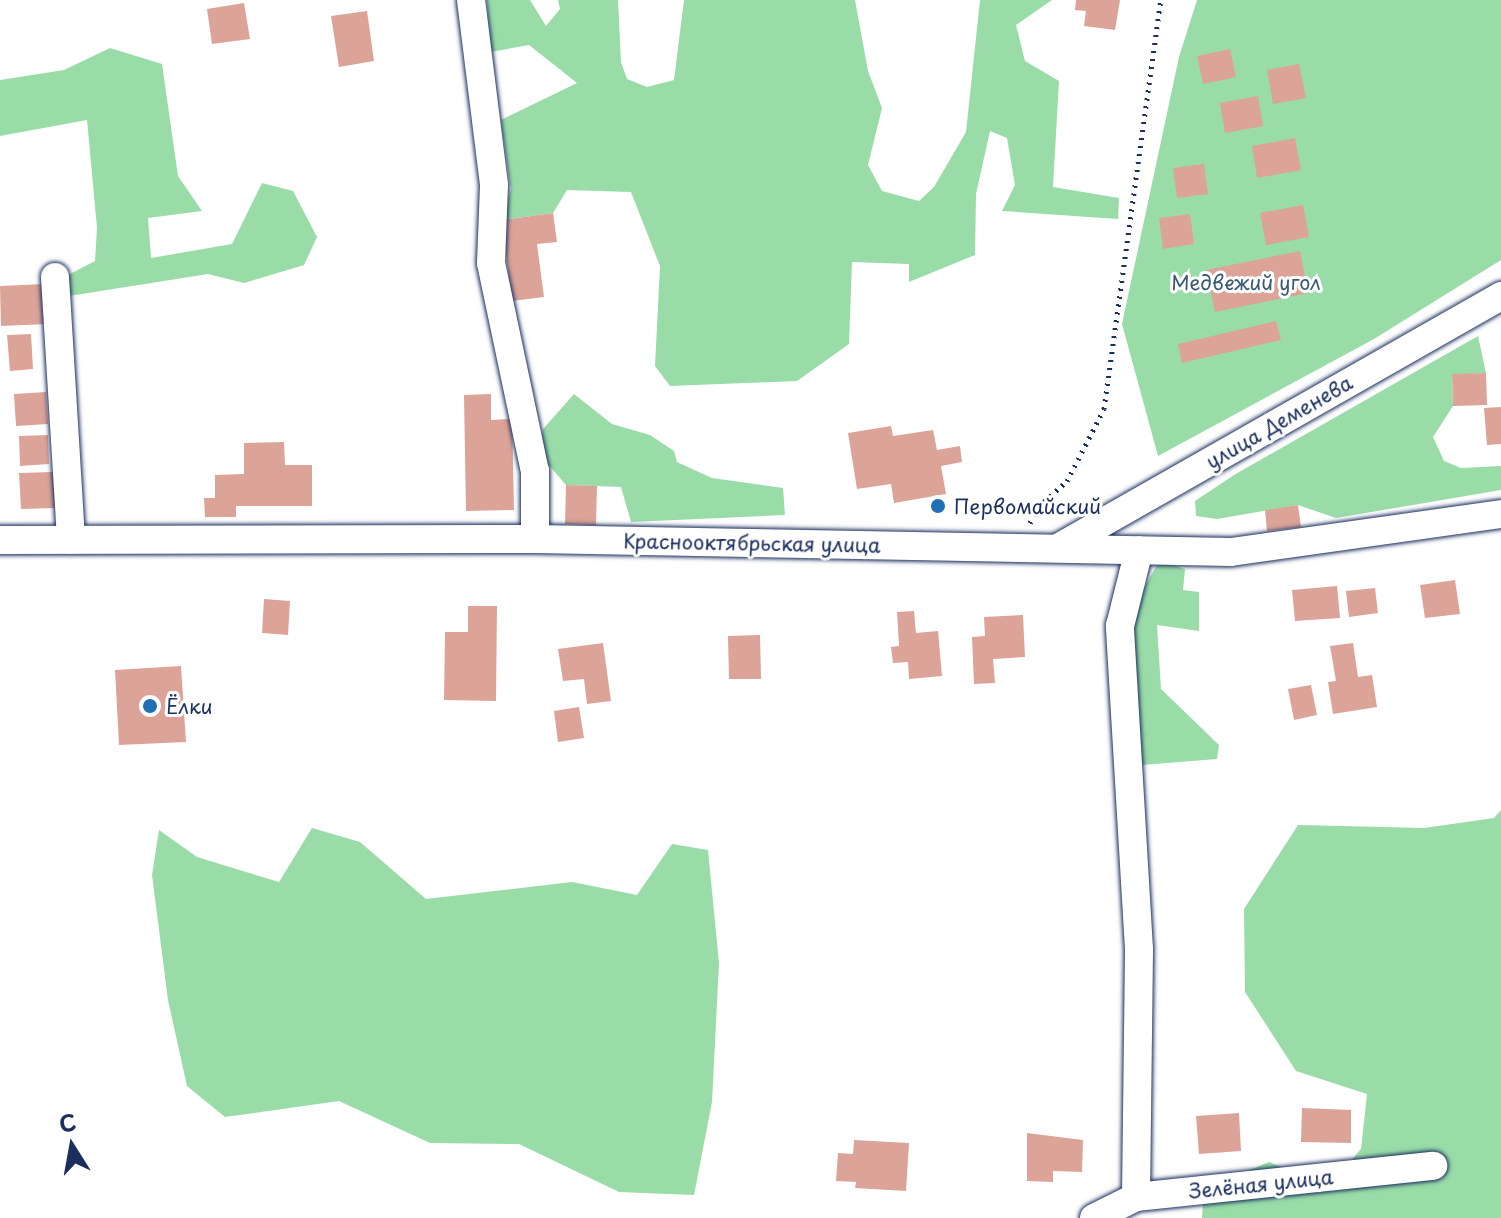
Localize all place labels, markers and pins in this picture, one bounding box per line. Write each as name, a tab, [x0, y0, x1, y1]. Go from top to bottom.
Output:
place label: Первомайский	[954, 494, 1101, 518]
marker: Первомайский	[929, 497, 947, 515]
place label: Ёлки	[166, 694, 213, 718]
marker: Ёлки	[141, 697, 159, 715]

